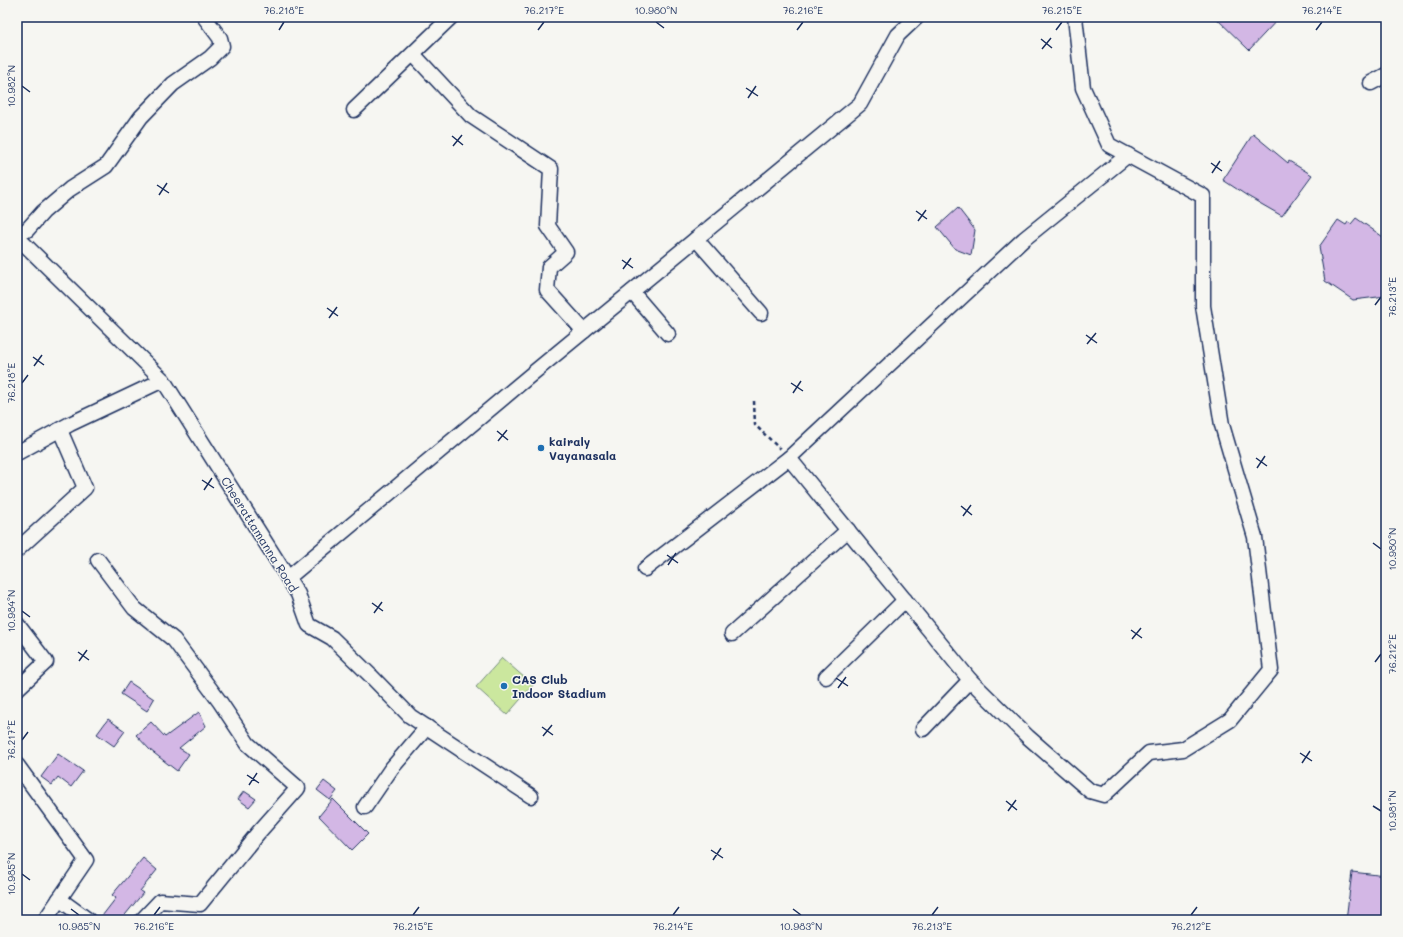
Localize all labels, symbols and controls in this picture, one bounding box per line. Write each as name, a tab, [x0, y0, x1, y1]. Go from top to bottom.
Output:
text: 76.218°E	[264, 3, 304, 17]
text: 76.217°E	[524, 3, 564, 17]
text: 10.980°N	[635, 3, 677, 17]
text: 76.216°E	[783, 3, 823, 17]
text: 76.215°E	[1042, 3, 1082, 17]
text: 76.214°E	[1302, 3, 1342, 17]
text: 10.982°N	[4, 65, 18, 107]
text: 76.213°E	[1385, 277, 1399, 317]
text: 76.218°E	[4, 363, 18, 403]
place label: kairaly Vayanasala	[549, 433, 616, 463]
marker: kairaly Vayanasala	[536, 443, 546, 453]
street label: Cheerattamanna Road	[218, 473, 302, 595]
text: 10.980°N	[1385, 528, 1399, 570]
text: 10.984°N	[4, 590, 18, 632]
text: 76.212°E	[1385, 634, 1399, 674]
place label: CAS Club Indoor Stadium	[512, 671, 606, 701]
marker: CAS Club Indoor Stadium	[499, 681, 509, 691]
text: 76.217°E	[4, 720, 18, 760]
text: 10.981°N	[1385, 790, 1399, 832]
text: 10.985°N	[4, 853, 18, 895]
text: 10.985°N	[58, 919, 100, 933]
text: 76.216°E	[134, 919, 174, 933]
text: 76.215°E	[393, 919, 433, 933]
text: 76.214°E	[653, 919, 693, 933]
text: 10.983°N	[780, 919, 822, 933]
text: 76.213°E	[912, 919, 952, 933]
text: 76.212°E	[1171, 919, 1211, 933]

